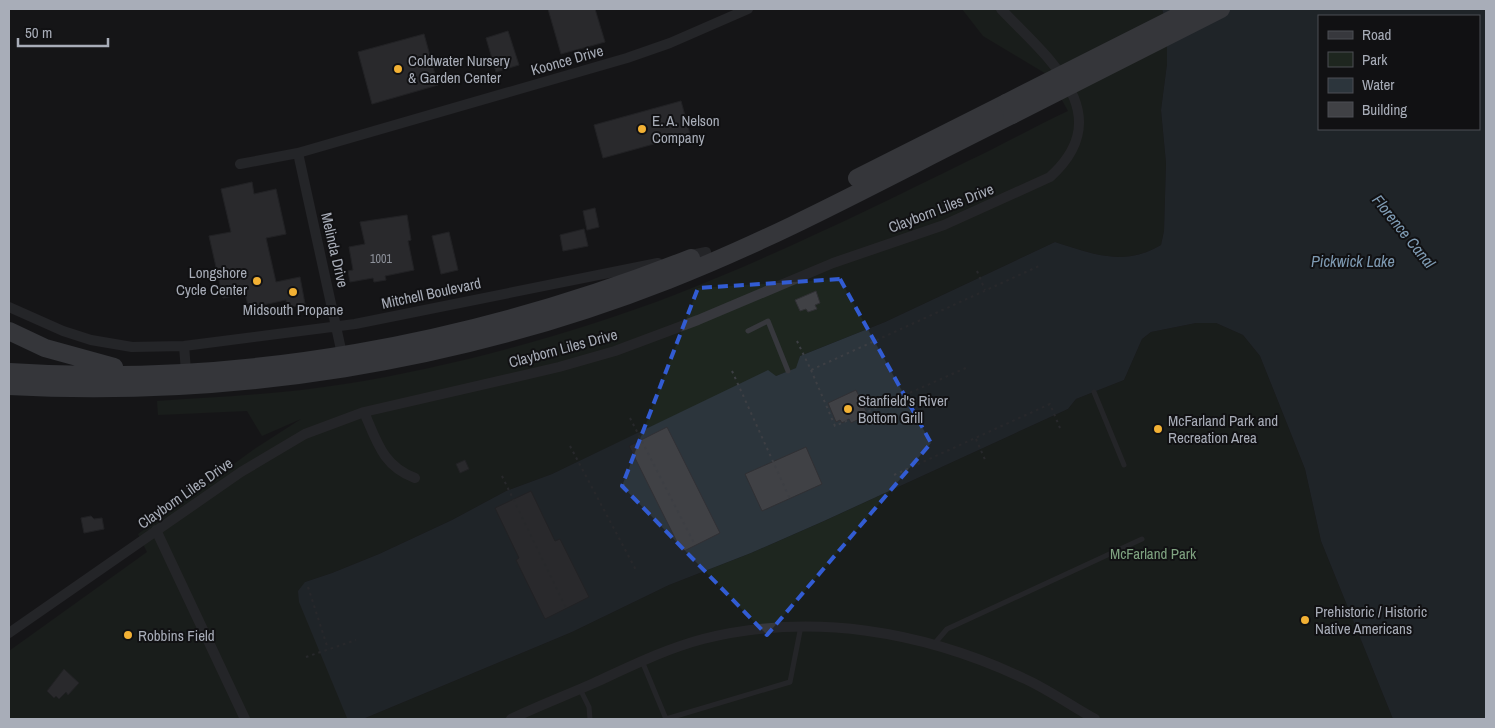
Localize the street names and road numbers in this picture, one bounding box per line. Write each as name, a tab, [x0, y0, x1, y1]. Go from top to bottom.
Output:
street label: Koonce Drive	[528, 40, 606, 80]
street label: Clayborn Liles Drive	[885, 178, 997, 238]
street label: Melinda Drive	[316, 210, 354, 290]
street label: Mitchell Boulevard	[379, 272, 483, 314]
street label: Clayborn Liles Drive	[506, 323, 620, 373]
street label: Clayborn Liles Drive	[133, 452, 237, 534]

